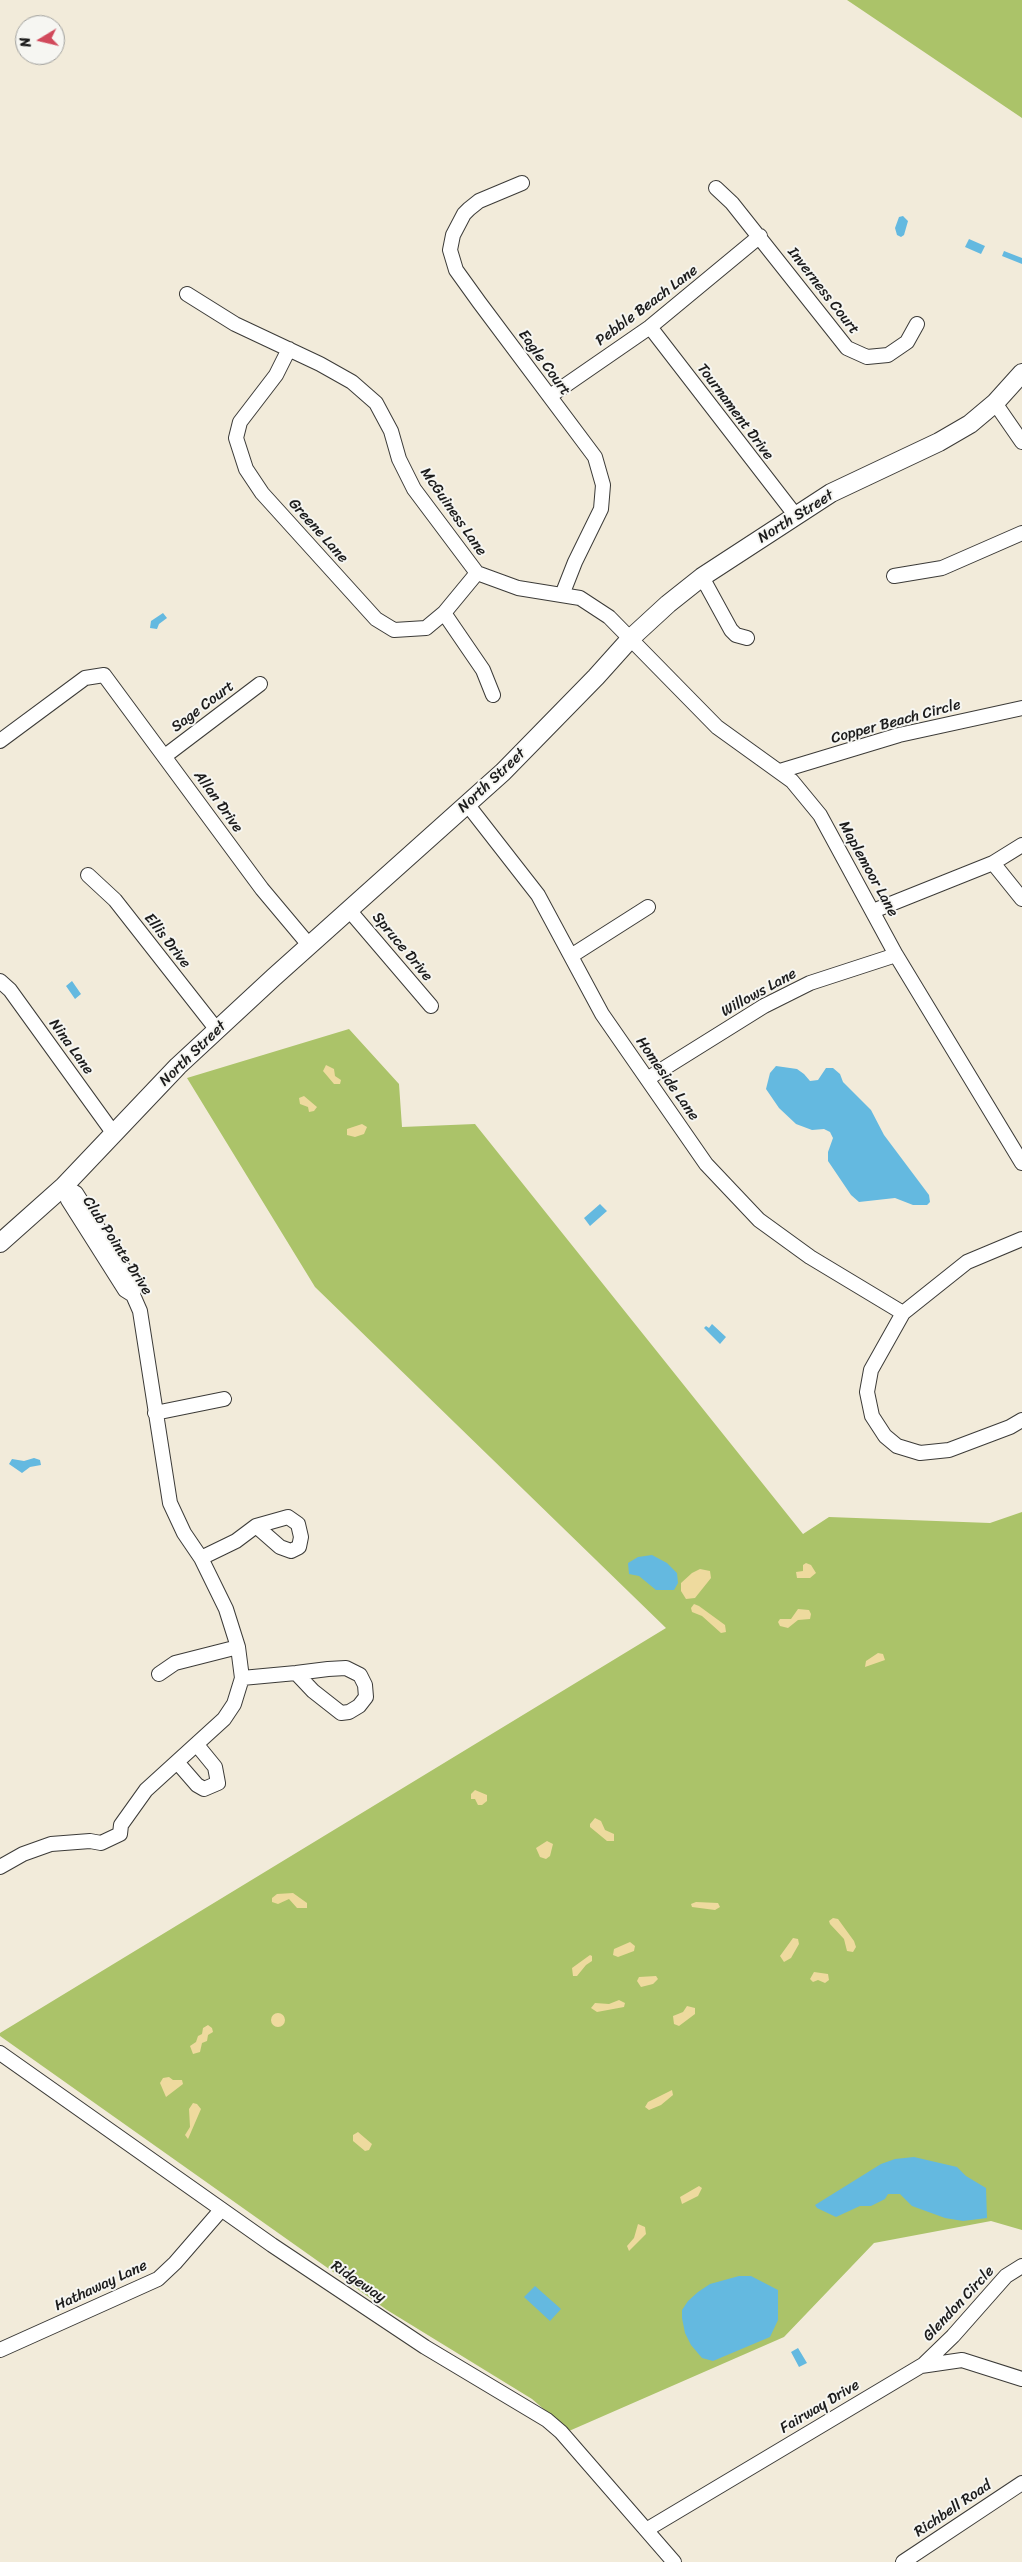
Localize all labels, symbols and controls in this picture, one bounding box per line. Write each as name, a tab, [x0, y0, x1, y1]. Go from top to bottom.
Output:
north arrow	[15, 15, 65, 65]
text: N	[13, 36, 39, 49]
street label: Inverness Court	[783, 244, 863, 338]
street label: Pebble Beach Lane	[592, 262, 702, 350]
street label: Eagle Court	[514, 327, 574, 399]
street label: Tournament Drive	[693, 360, 777, 464]
street label: McGuiness Lane	[416, 464, 490, 560]
street label: North Street	[755, 487, 837, 547]
street label: Greene Lane	[284, 495, 352, 567]
street label: Sage Court	[168, 678, 238, 736]
street label: Copper Beach Circle	[829, 696, 963, 748]
street label: North Street	[454, 745, 530, 817]
street label: Allan Drive	[190, 768, 246, 836]
street label: Maplemoor Lane	[834, 818, 902, 920]
street label: Spruce Drive	[368, 909, 436, 985]
street label: Ellis Drive	[140, 910, 194, 972]
street label: Willows Lane	[718, 965, 800, 1021]
street label: Nina Lane	[45, 1016, 97, 1078]
street label: North Street	[156, 1018, 230, 1090]
street label: Homeside Lane	[631, 1034, 703, 1124]
street label: Club Pointe Drive	[78, 1193, 156, 1299]
street label: Hathaway Lane	[52, 2257, 150, 2315]
street label: Ridgeway	[327, 2257, 389, 2307]
street label: Glendon Circle	[920, 2263, 998, 2345]
street label: Fairway Drive	[777, 2376, 863, 2438]
street label: Richbell Road	[911, 2477, 995, 2541]

